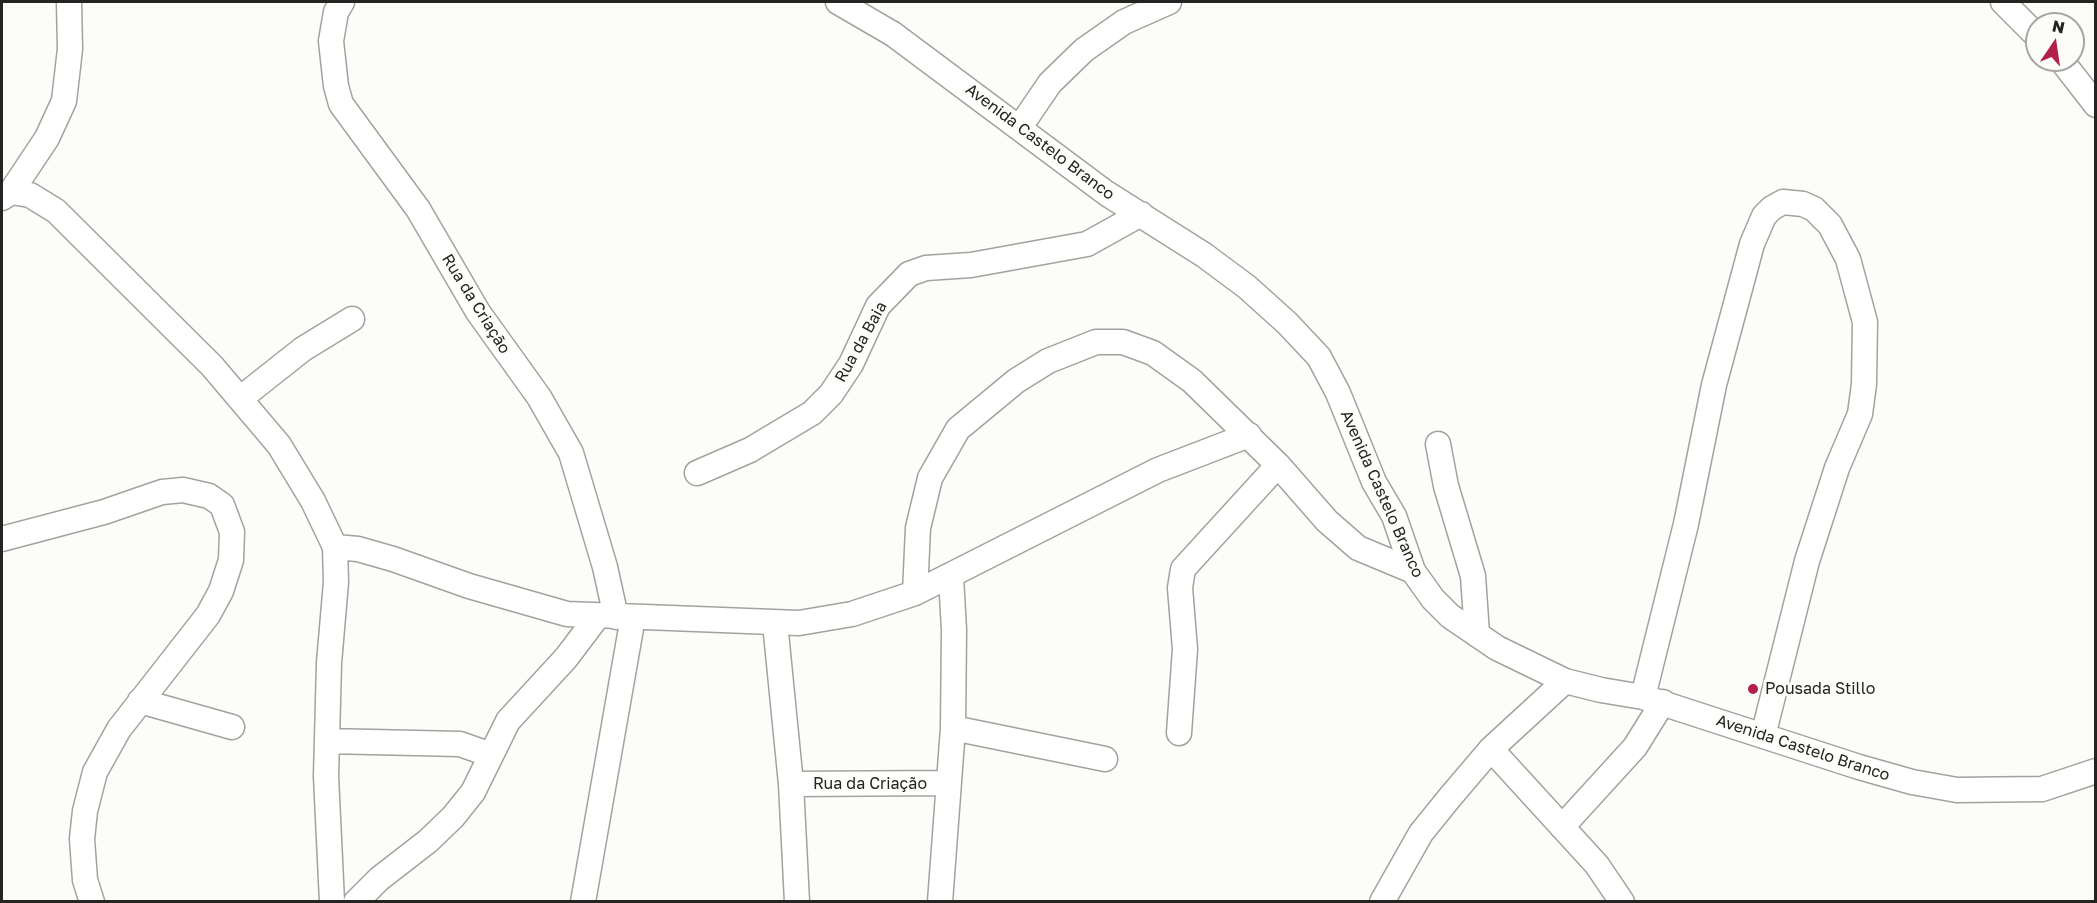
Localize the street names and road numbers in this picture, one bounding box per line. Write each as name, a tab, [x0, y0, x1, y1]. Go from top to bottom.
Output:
street label: Avenida Castelo Branco	[962, 80, 1118, 204]
street label: Rua da Criação	[438, 251, 514, 357]
street label: Rua da Baia	[831, 298, 891, 386]
street label: Avenida Castelo Branco	[1336, 407, 1428, 581]
street label: Avenida Castelo Branco	[1714, 711, 1892, 785]
street label: Rua da Criação	[813, 774, 927, 794]

